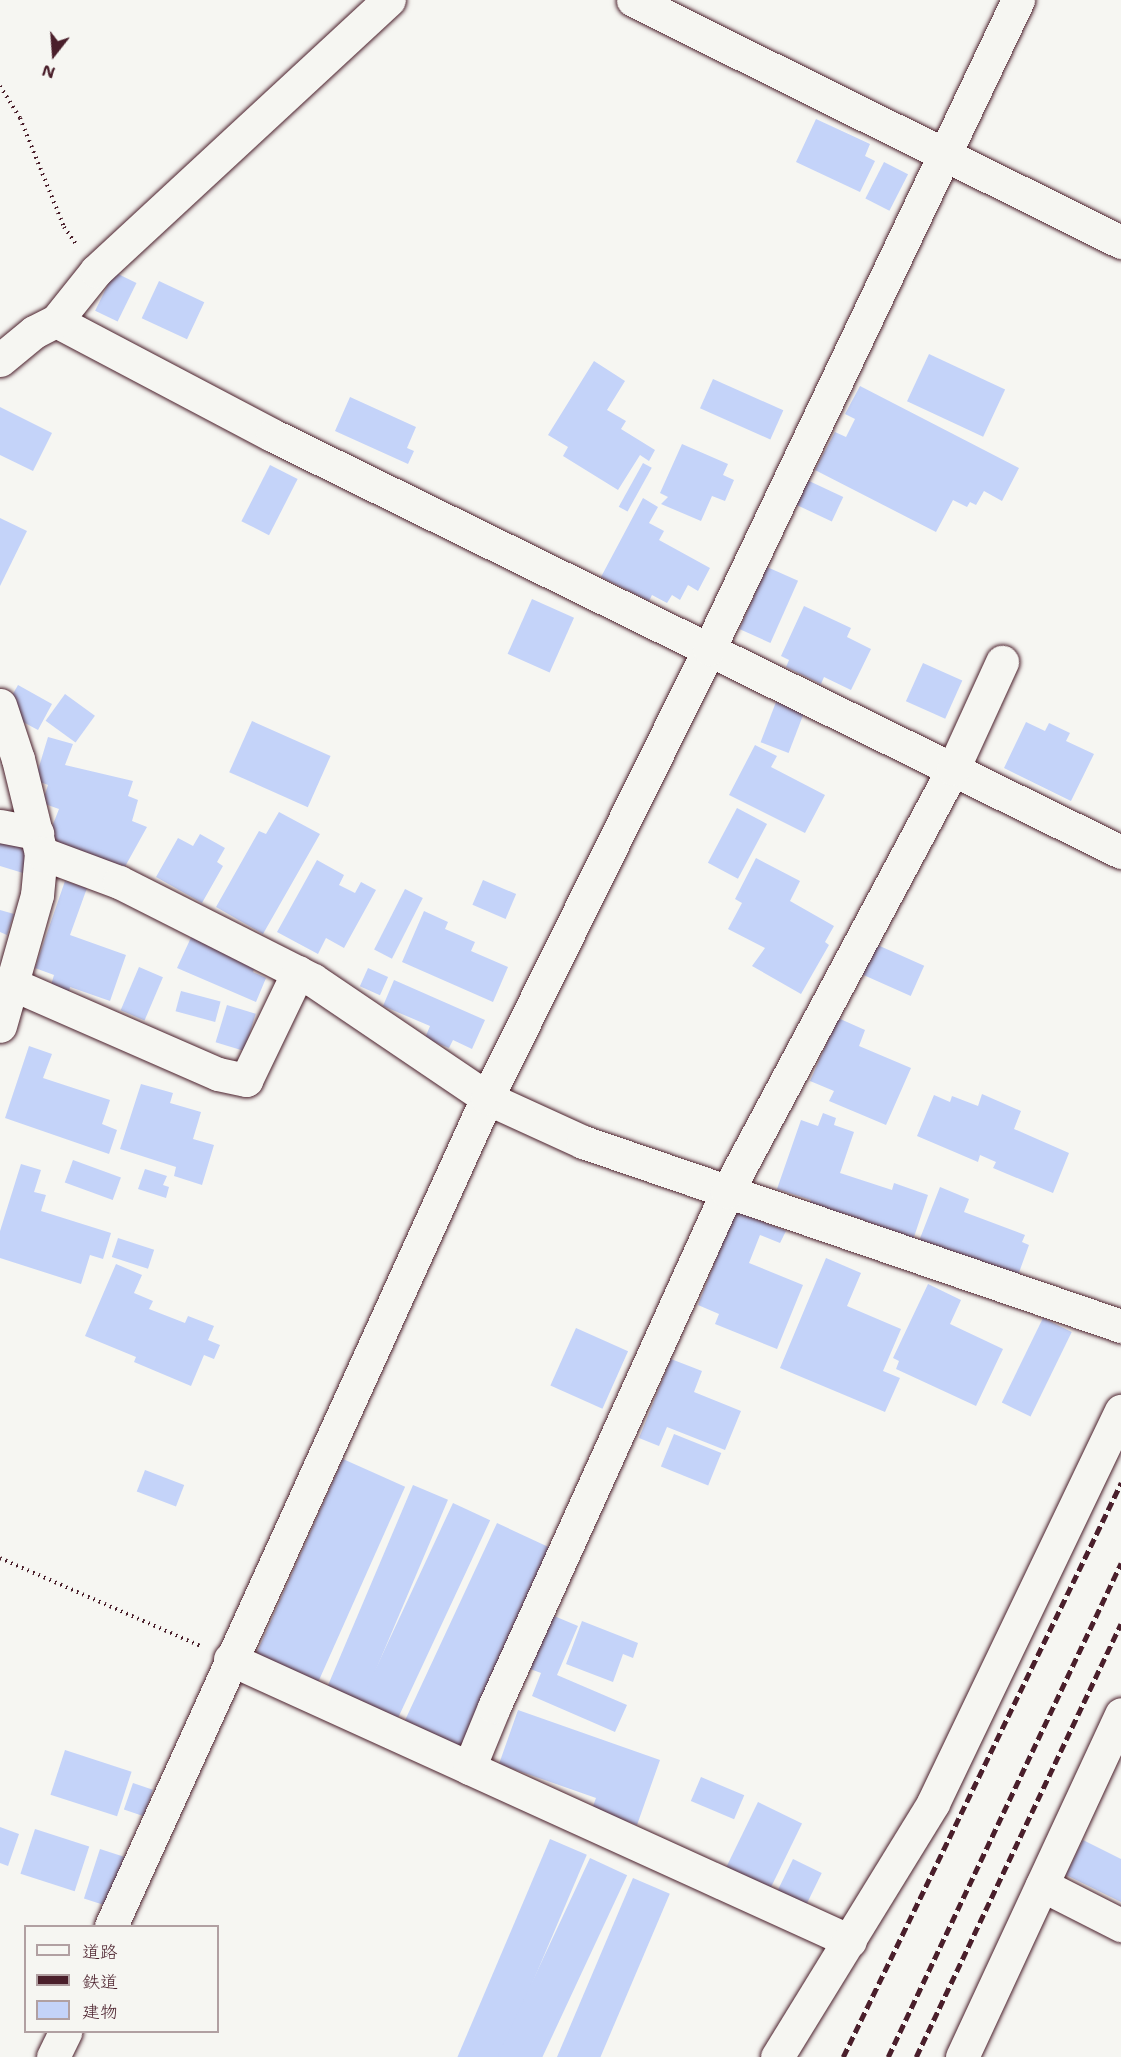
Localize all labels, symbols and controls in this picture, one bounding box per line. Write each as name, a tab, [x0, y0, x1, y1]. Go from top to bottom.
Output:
north arrow	[24, 24, 84, 84]
text: N	[39, 60, 58, 84]
legend	[24, 1925, 219, 2033]
text: 道路	[82, 1940, 118, 1964]
text: 鉄道	[82, 1970, 118, 1994]
text: 建物	[82, 2000, 118, 2024]

